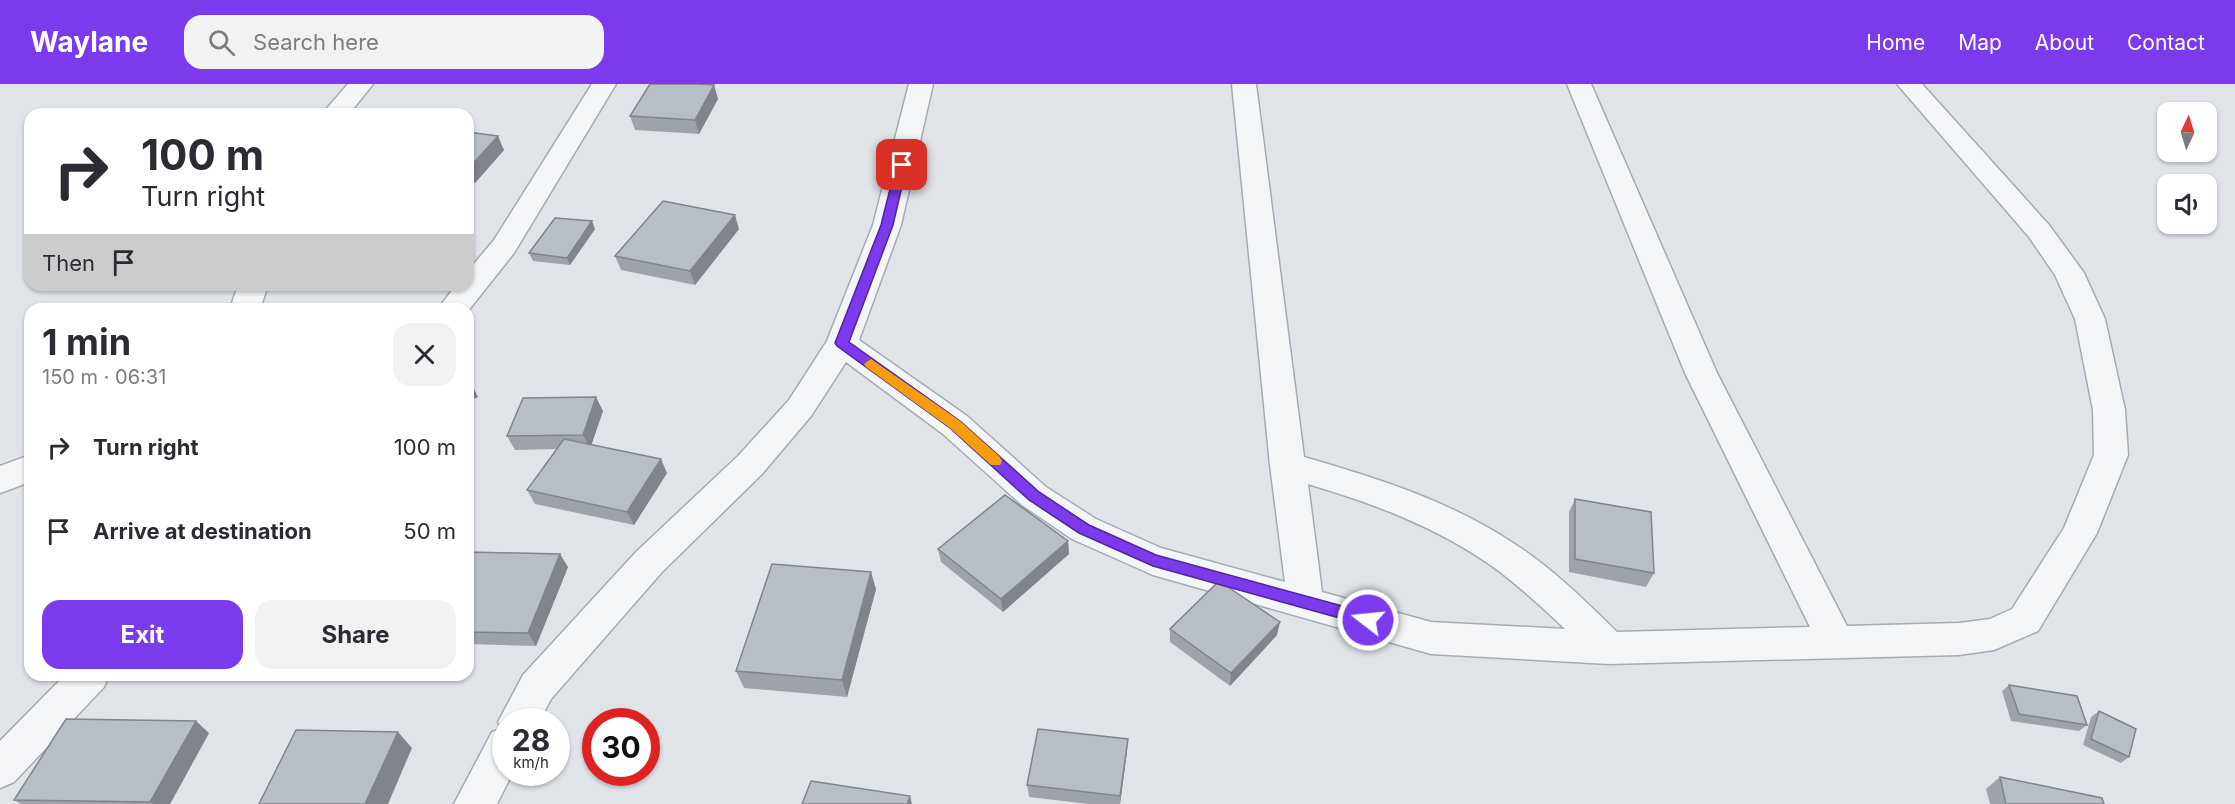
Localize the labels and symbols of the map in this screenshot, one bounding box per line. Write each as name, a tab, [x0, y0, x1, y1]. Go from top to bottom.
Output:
north arrow	[2157, 102, 2217, 162]
pin	[876, 139, 927, 190]
position arrow	[1336, 588, 1400, 652]
speed limit sign: 30	[582, 708, 660, 786]

